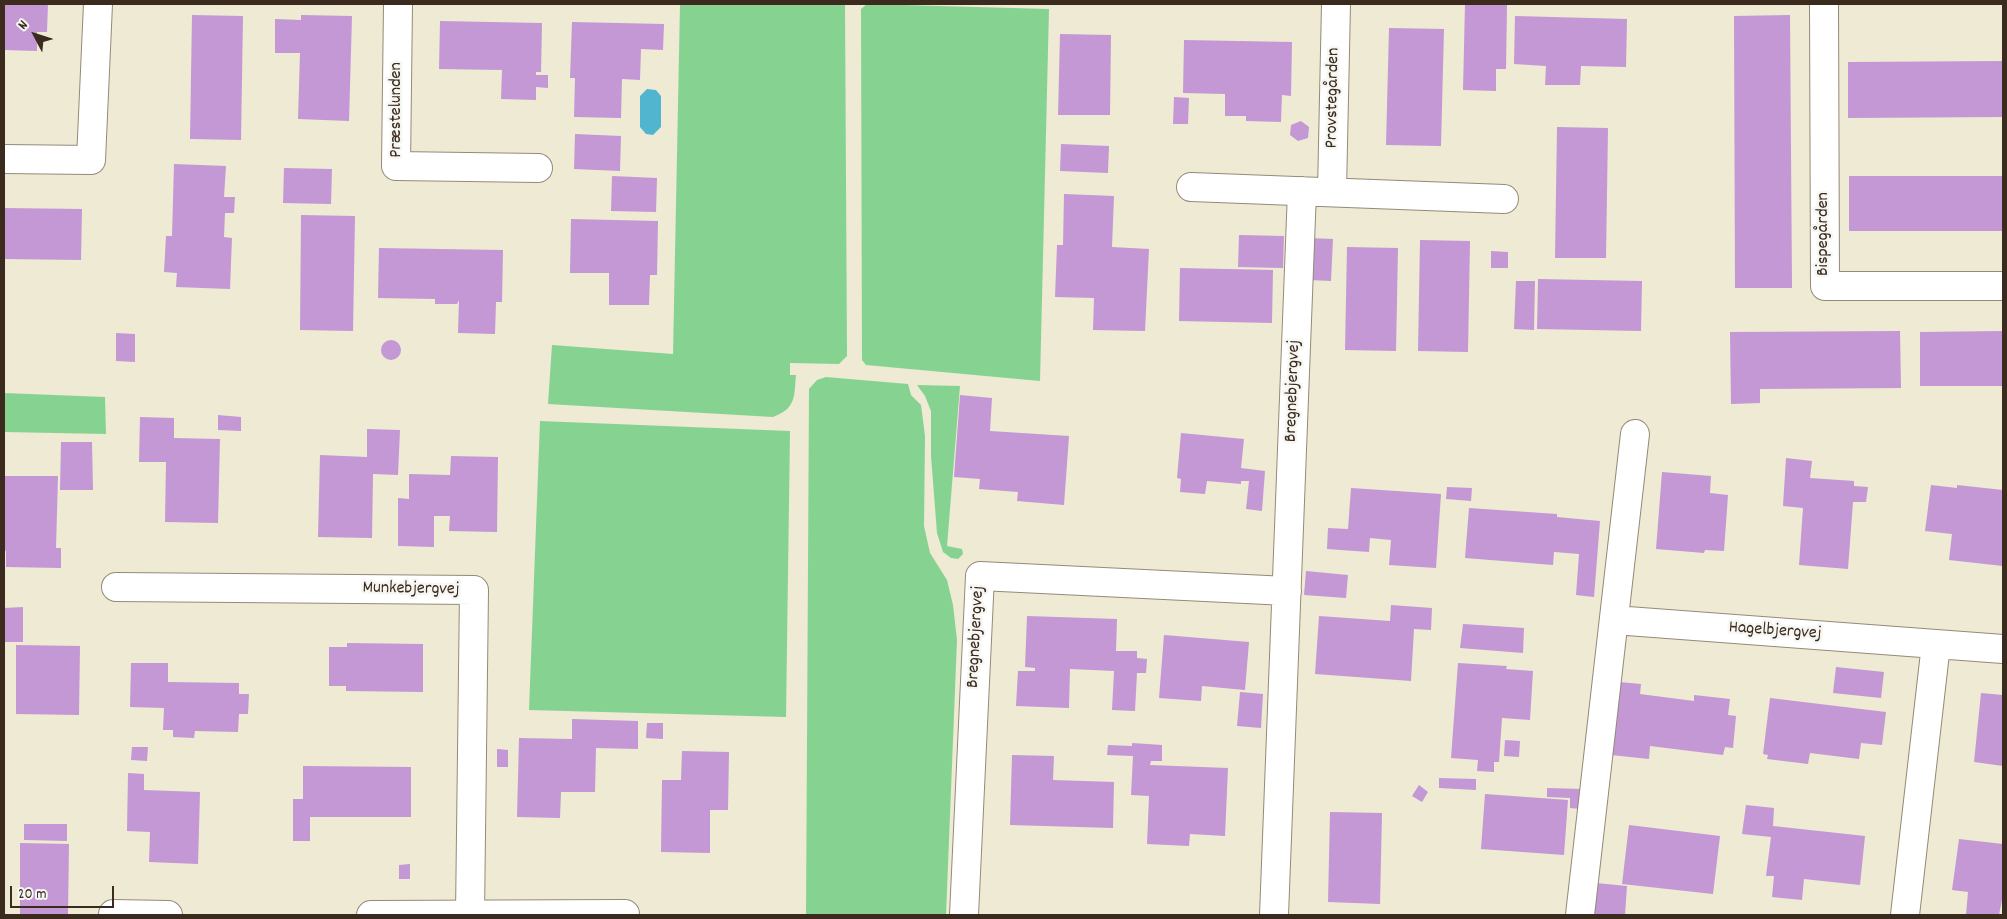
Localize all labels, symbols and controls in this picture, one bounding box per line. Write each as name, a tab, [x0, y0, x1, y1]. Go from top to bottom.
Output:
north arrow	[10, 10, 60, 60]
text: N	[14, 16, 33, 34]
street label: Provstegården	[1322, 47, 1346, 149]
street label: Præstelunden	[387, 62, 409, 158]
street label: Bispegården	[1814, 192, 1836, 276]
street label: Bregnebjergvej	[1281, 339, 1307, 443]
street label: Munkebjergvej	[362, 578, 460, 602]
street label: Bregnebjergvej	[964, 585, 990, 689]
street label: Hagelbjergvej	[1728, 618, 1822, 646]
scale bar	[12, 876, 116, 908]
text: 20 m	[18, 884, 46, 906]

